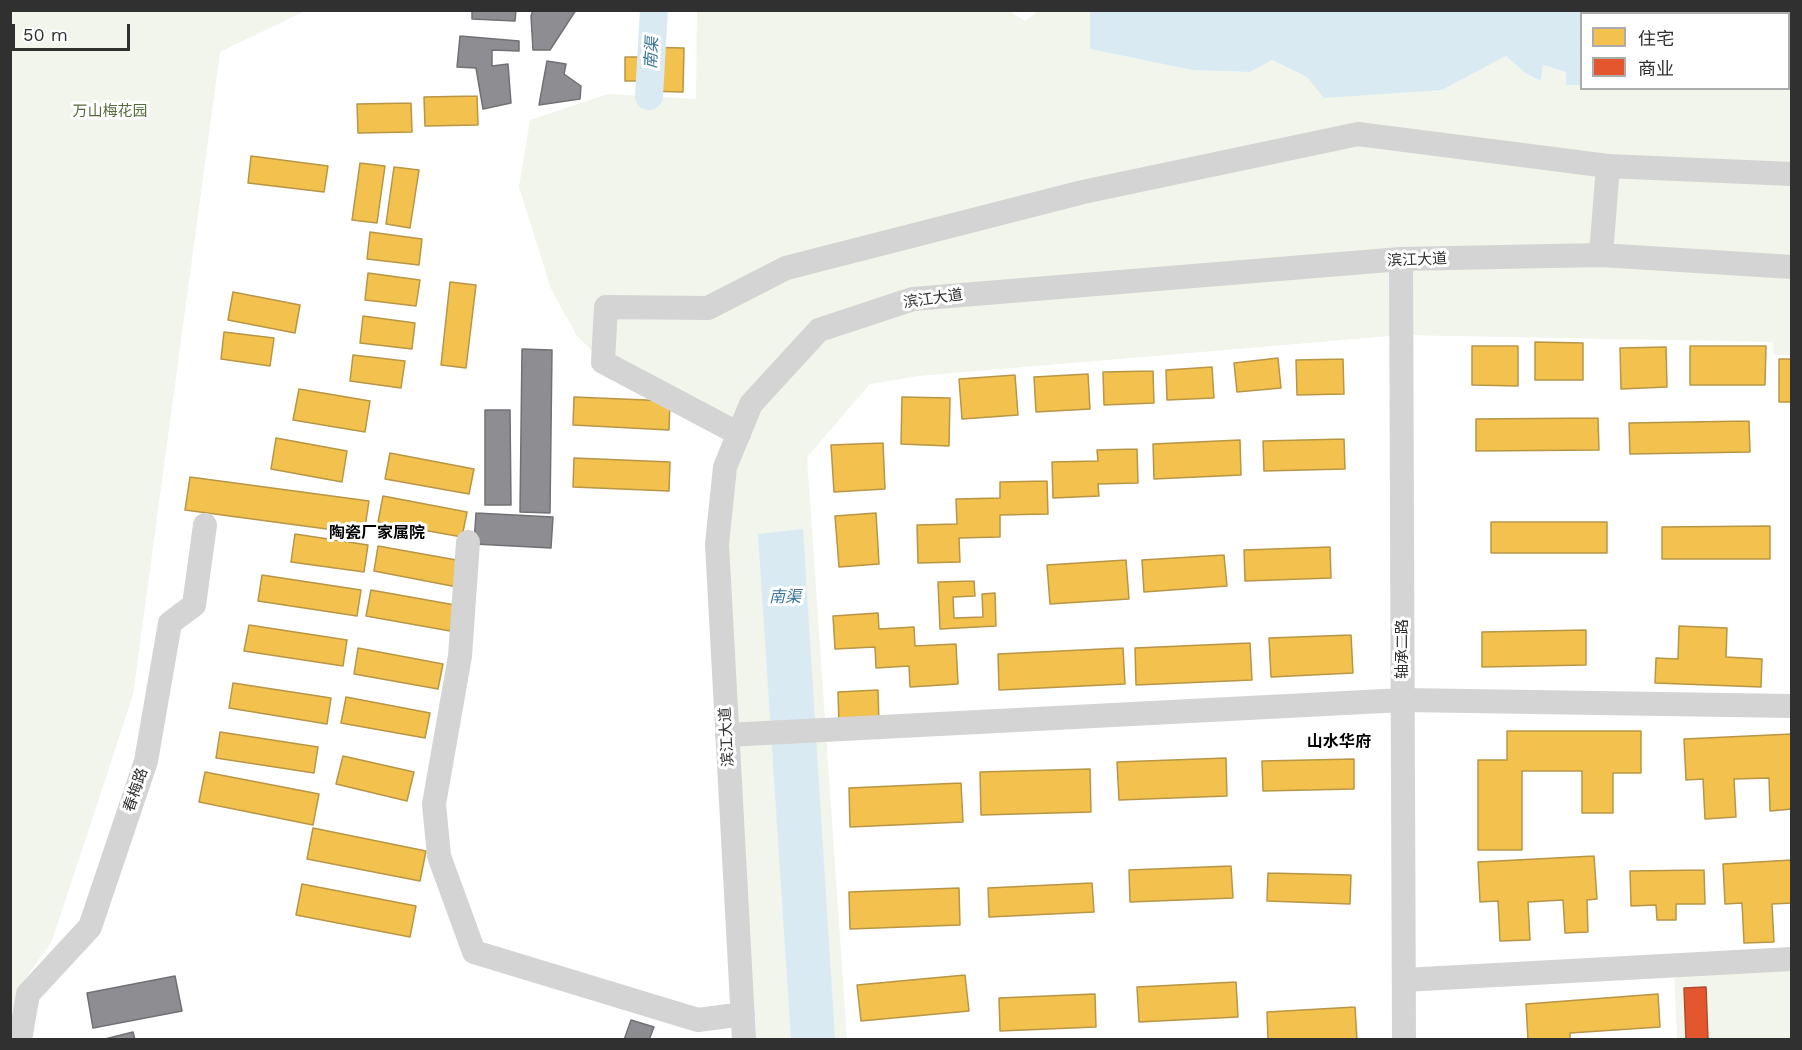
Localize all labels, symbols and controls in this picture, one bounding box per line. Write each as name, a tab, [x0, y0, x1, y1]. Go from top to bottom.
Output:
scale bar	[15, 12, 134, 50]
legend	[1580, 12, 1790, 90]
text: 50 m	[23, 24, 68, 45]
text: 住宅	[1638, 28, 1674, 49]
water label: 南渠	[642, 37, 662, 69]
text: 商业	[1638, 58, 1674, 79]
park label: 万山梅花园	[73, 103, 147, 121]
street label: 滨江大道	[1387, 250, 1447, 270]
street label: 滨江大道	[902, 286, 964, 312]
district label: 陶瓷厂家属院	[329, 523, 425, 543]
water label: 南渠	[769, 587, 801, 607]
street label: 轴承二路	[1394, 619, 1412, 679]
street label: 滨江大道	[716, 707, 738, 767]
district label: 山水华府	[1307, 732, 1371, 752]
street label: 春梅路	[120, 766, 152, 814]

